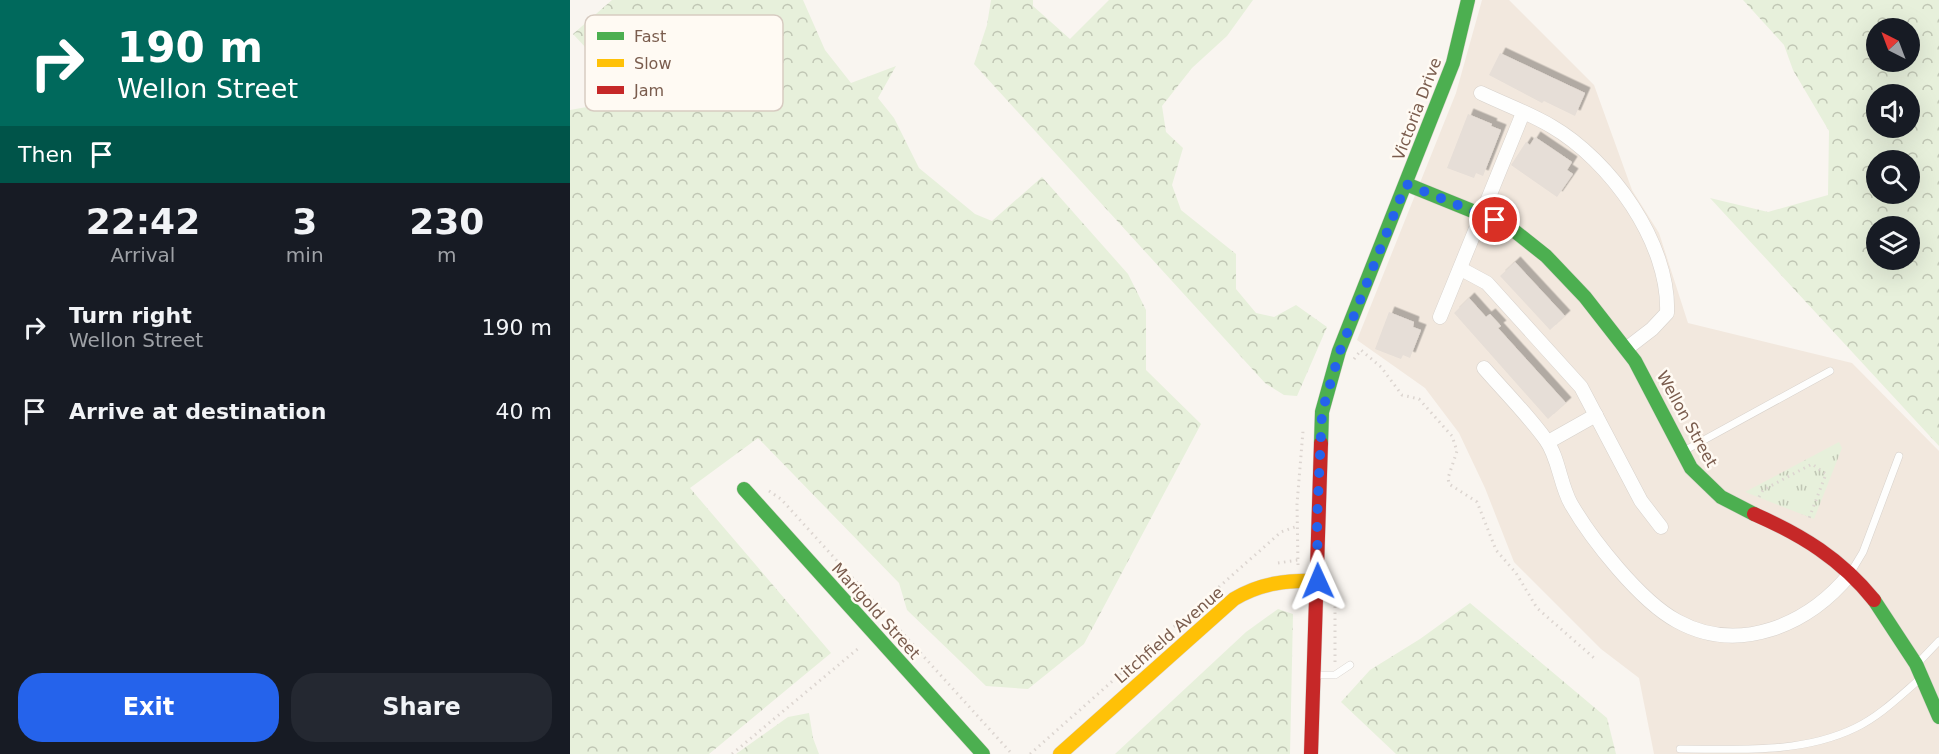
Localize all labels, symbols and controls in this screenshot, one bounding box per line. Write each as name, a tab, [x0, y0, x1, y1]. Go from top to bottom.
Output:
legend	[585, 15, 783, 111]
north arrow	[1866, 18, 1920, 72]
map controls	[1866, 18, 1920, 270]
text: 190 m	[117, 23, 263, 72]
icon: right	[18, 24, 96, 102]
text: Fast	[634, 27, 666, 46]
text: Slow	[634, 54, 671, 73]
street label: Victoria Drive	[1389, 55, 1445, 163]
text: Wellon Street	[117, 73, 298, 104]
text: Jam	[633, 81, 664, 100]
button: sound	[1866, 84, 1920, 138]
icon: arrive	[85, 138, 118, 171]
text: Then	[18, 142, 73, 167]
button: search	[1866, 150, 1920, 204]
pin	[1469, 194, 1520, 245]
text: 22:42	[86, 201, 200, 242]
text: 3	[292, 201, 317, 242]
text: 230	[409, 201, 484, 242]
icon: arrive	[1478, 203, 1511, 236]
button: layers	[1866, 216, 1920, 270]
text: Arrival	[110, 243, 175, 267]
text: min	[286, 243, 324, 267]
text: m	[437, 243, 457, 267]
text: Turn right	[69, 303, 192, 328]
icon: right	[18, 311, 51, 344]
text: 190 m	[482, 315, 552, 340]
text: Wellon Street	[69, 328, 203, 352]
street label: Wellon Street	[1653, 367, 1721, 471]
icon: arrive	[18, 395, 51, 428]
text: Arrive at destination	[69, 399, 326, 424]
text: 40 m	[496, 399, 552, 424]
position arrow	[1286, 549, 1350, 613]
street label: Marigold Street	[828, 559, 924, 663]
street label: Litchfield Avenue	[1111, 583, 1227, 687]
button: Exit	[18, 673, 279, 742]
button: Share	[291, 673, 552, 742]

